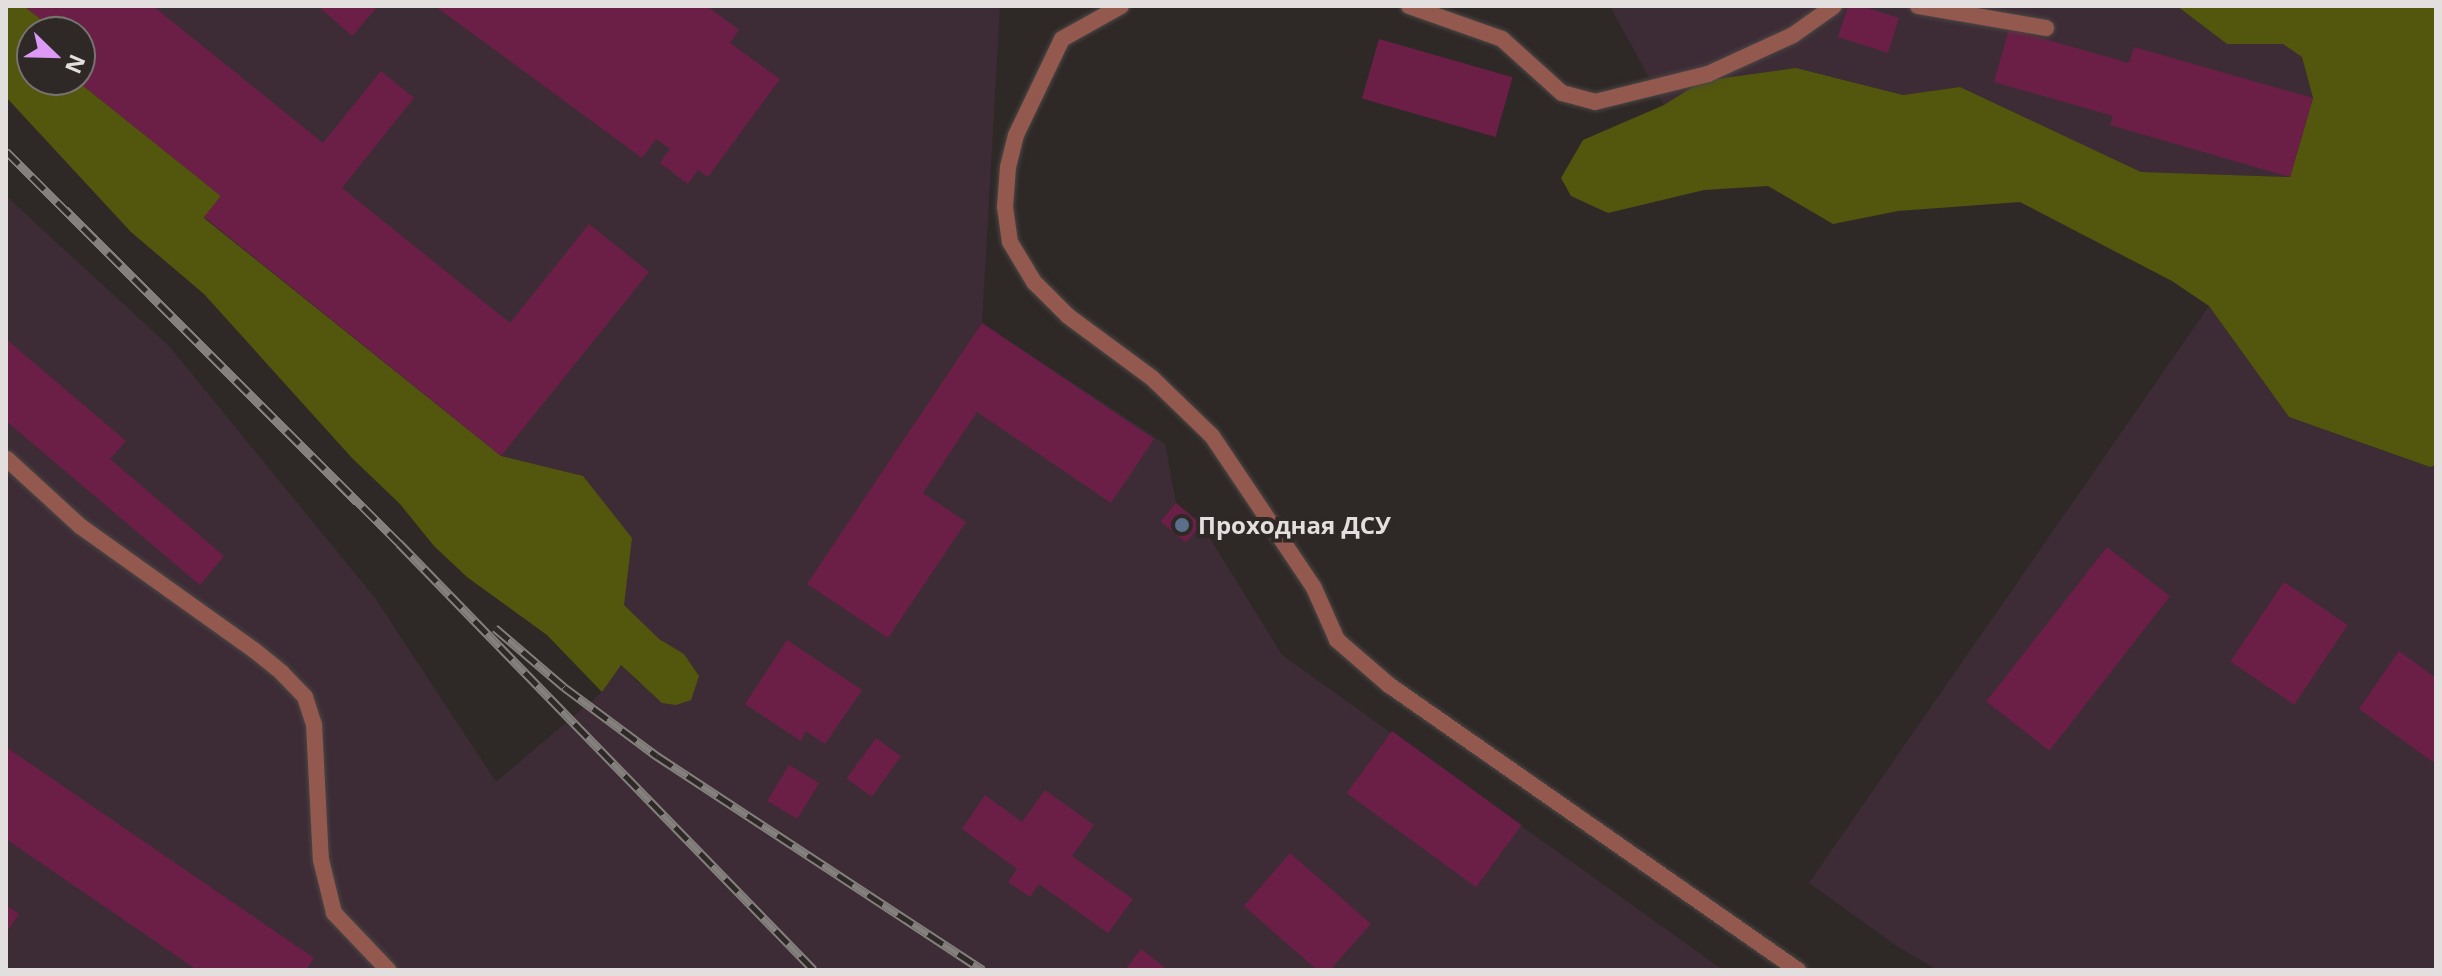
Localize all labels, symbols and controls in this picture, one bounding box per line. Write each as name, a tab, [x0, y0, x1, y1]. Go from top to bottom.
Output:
north arrow	[16, 16, 96, 96]
text: N	[59, 50, 94, 79]
place label: Проходная ДСУ	[1198, 511, 1391, 539]
marker: Проходная ДСУ	[1173, 516, 1191, 534]

